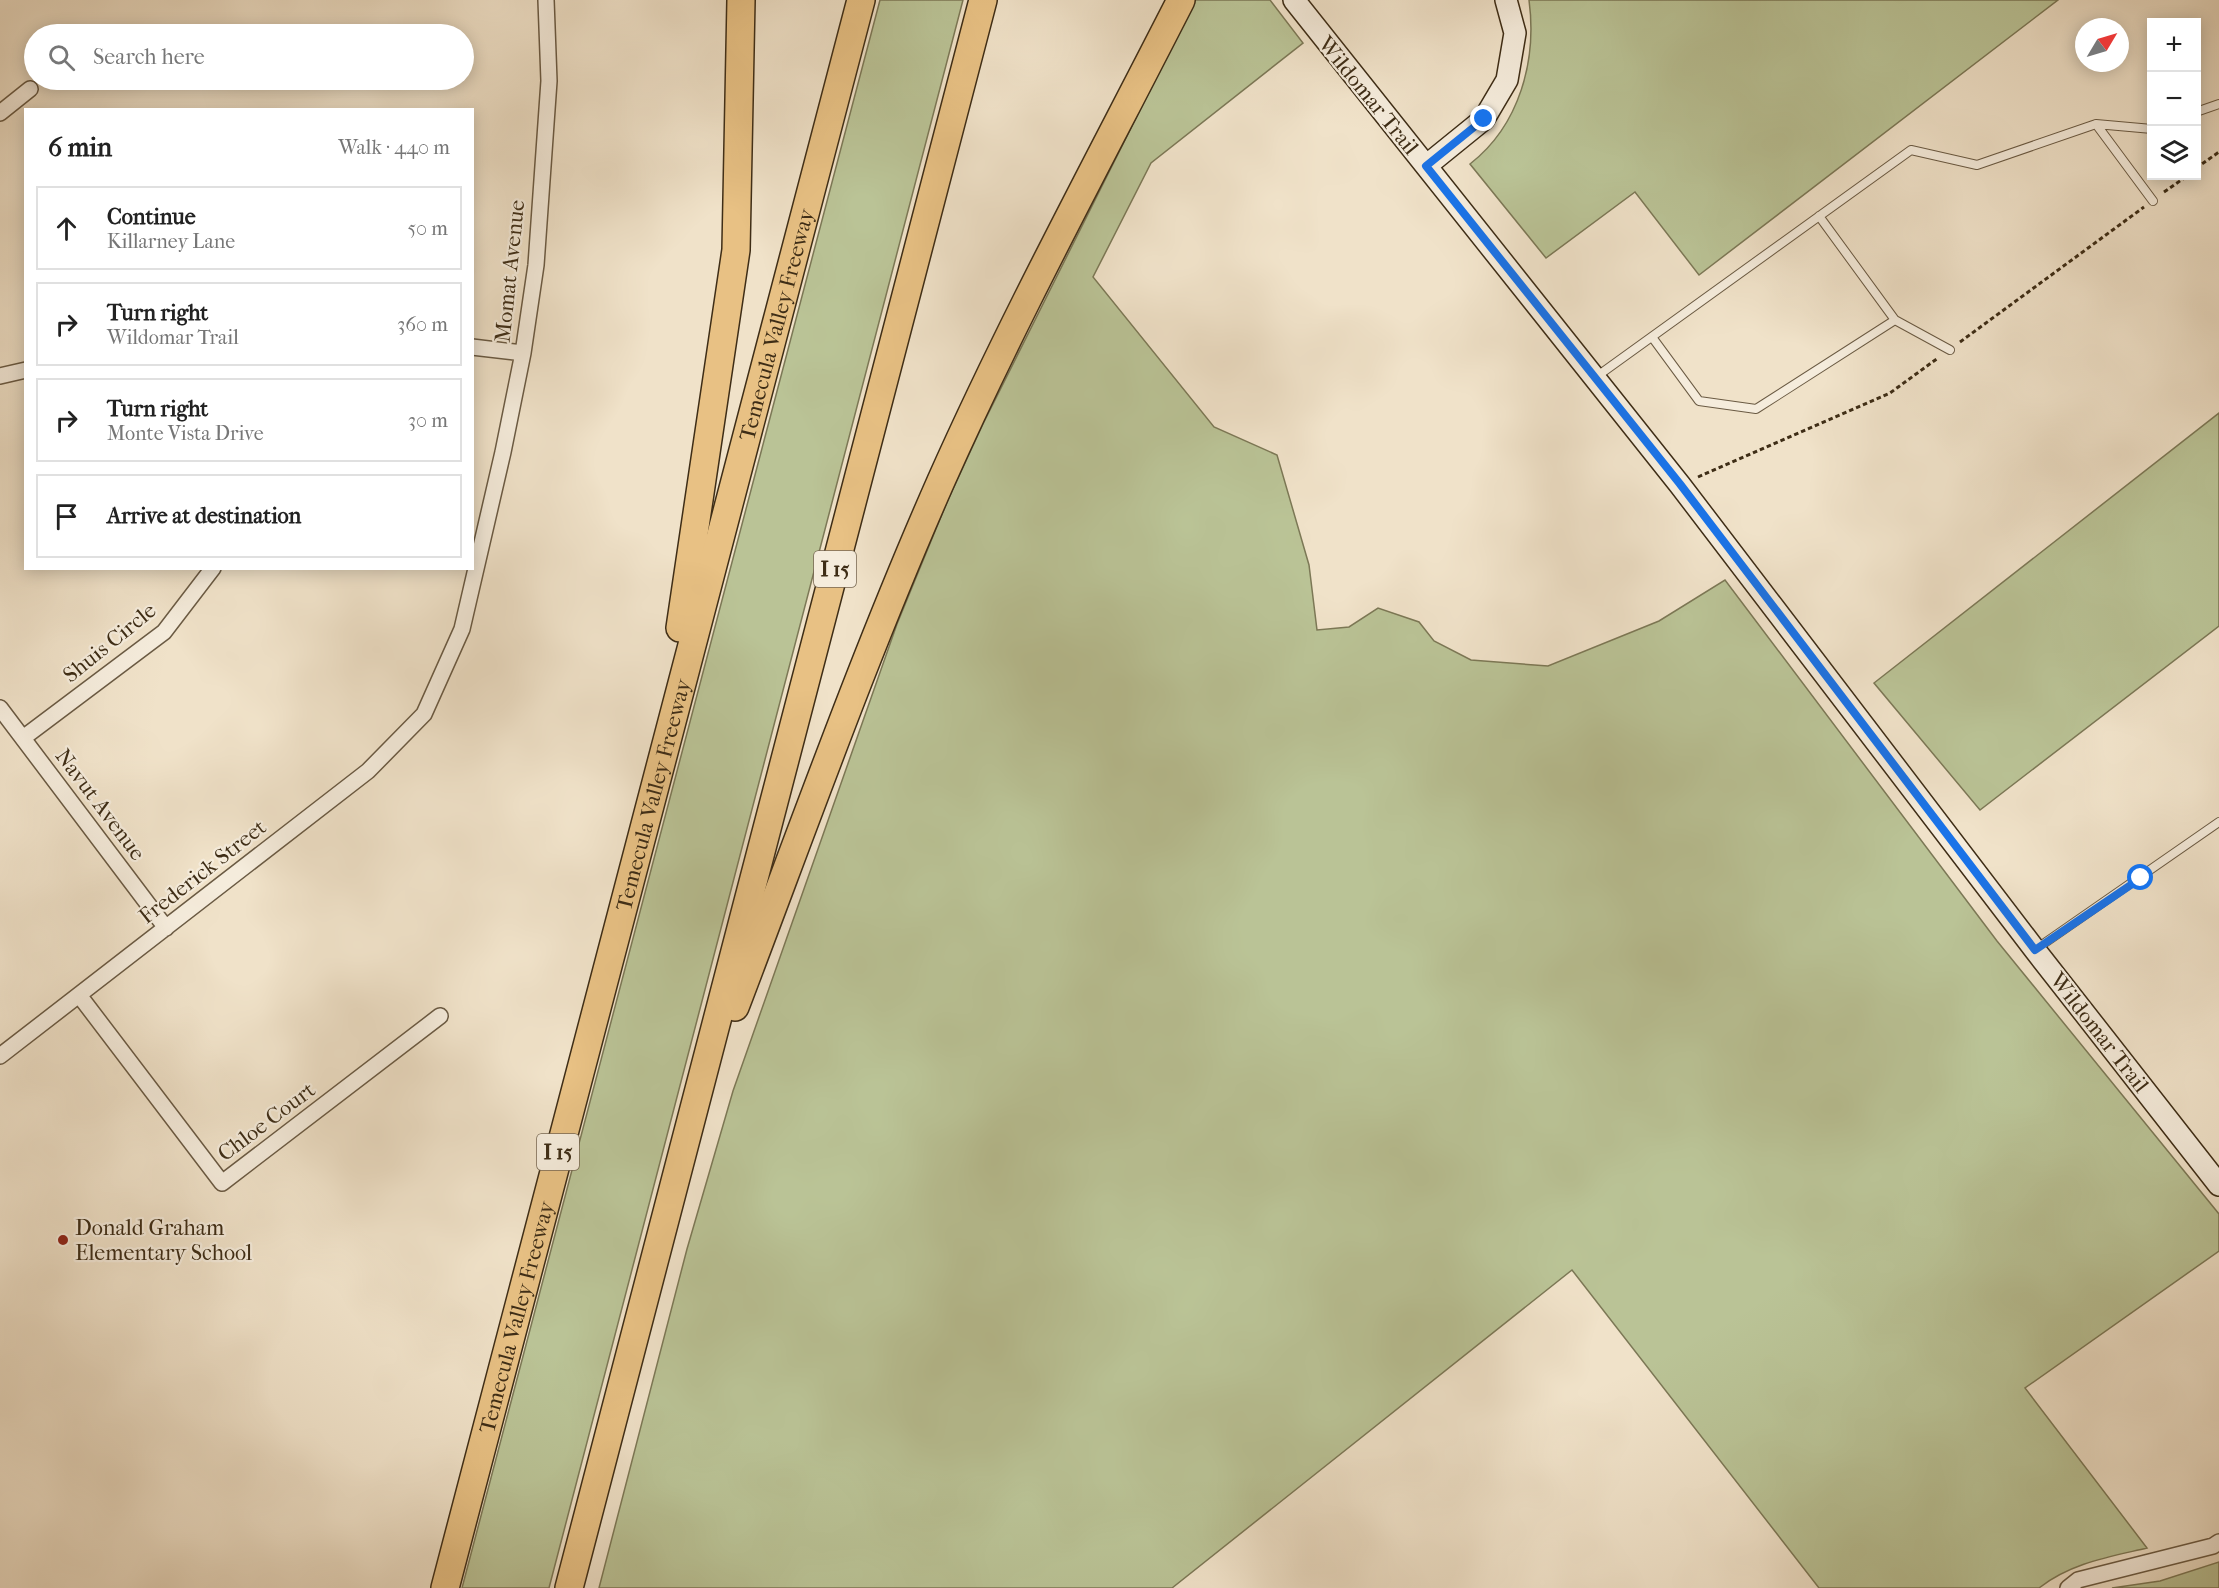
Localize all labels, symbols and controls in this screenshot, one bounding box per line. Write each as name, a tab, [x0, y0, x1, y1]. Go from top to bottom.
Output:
north arrow	[2075, 18, 2129, 72]
map controls	[2147, 18, 2201, 180]
button: +	[2147, 18, 2201, 72]
search box	[24, 24, 474, 90]
street label: Wildomar Trail	[1312, 30, 1424, 160]
icon: search	[45, 41, 78, 74]
text: Search here	[93, 44, 205, 70]
button: −	[2147, 72, 2201, 126]
route end	[1470, 105, 1496, 131]
button: layers	[2147, 126, 2201, 180]
text: 6 min	[48, 132, 112, 163]
text: Walk · 440 m	[338, 136, 450, 159]
street label: Momat Avenue	[490, 199, 530, 344]
text: Continue	[107, 204, 196, 230]
street label: Temecula Valley Freeway	[734, 205, 820, 444]
icon: ahead	[50, 212, 83, 245]
text: 50 m	[407, 217, 448, 240]
text: Killarney Lane	[107, 230, 235, 253]
text: Turn right	[107, 300, 208, 326]
icon: right	[50, 308, 83, 341]
text: 360 m	[397, 313, 448, 336]
text: Wildomar Trail	[107, 326, 239, 349]
text: Turn right	[107, 396, 208, 422]
icon: right	[50, 404, 83, 437]
text: 30 m	[408, 409, 448, 432]
text: Monte Vista Drive	[107, 422, 264, 445]
icon: arrive	[50, 500, 83, 533]
text: Arrive at destination	[107, 503, 301, 529]
road number: I 15	[814, 551, 856, 587]
street label: Shuis Circle	[58, 597, 161, 688]
street label: Temecula Valley Freeway	[611, 675, 697, 914]
street label: Navut Avenue	[50, 744, 151, 866]
street label: Frederick Street	[134, 814, 271, 930]
route start	[2127, 864, 2153, 890]
street label: Wildomar Trail	[2044, 967, 2154, 1098]
street label: Chloe Court	[213, 1077, 321, 1167]
road number: I 15	[537, 1134, 579, 1170]
street label: Temecula Valley Freeway	[474, 1197, 560, 1436]
place label: Donald Graham Elementary School	[75, 1215, 252, 1266]
marker: Donald Graham Elementary School	[56, 1233, 70, 1247]

